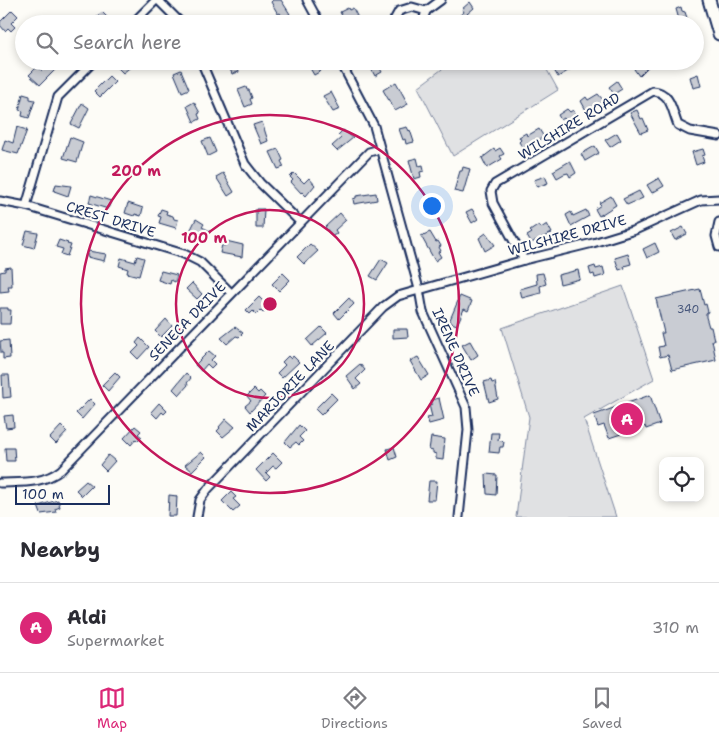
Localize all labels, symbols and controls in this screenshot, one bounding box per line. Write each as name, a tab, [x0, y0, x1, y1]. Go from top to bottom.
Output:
search box	[15, 15, 704, 70]
icon: search	[33, 29, 61, 57]
text: Search here	[73, 30, 182, 55]
street label: WILSHIRE ROAD	[515, 88, 623, 164]
text: 200 m	[111, 161, 161, 181]
your location	[419, 193, 445, 219]
street label: CREST DRIVE	[64, 197, 158, 241]
street label: WILSHIRE DRIVE	[506, 210, 628, 259]
text: 100 m	[181, 228, 227, 248]
street label: SENECA DRIVE	[145, 277, 230, 364]
centre of rings	[261, 295, 279, 313]
house number: 340	[677, 302, 699, 317]
street label: IRENE DRIVE	[428, 305, 484, 399]
street label: MARJORIE LANE	[242, 337, 338, 435]
pin: A	[611, 400, 643, 438]
map controls	[659, 457, 704, 502]
button: locate	[659, 457, 704, 502]
scale bar	[15, 482, 110, 505]
text: 100 m	[22, 485, 64, 503]
text: Nearby	[20, 536, 100, 564]
text: Aldi	[67, 605, 107, 630]
text: A	[30, 617, 42, 638]
text: 310 m	[652, 617, 699, 638]
text: Supermarket	[67, 630, 164, 651]
tab: Map	[97, 684, 127, 732]
tab: Directions	[321, 684, 388, 732]
tab: Saved	[582, 684, 622, 732]

